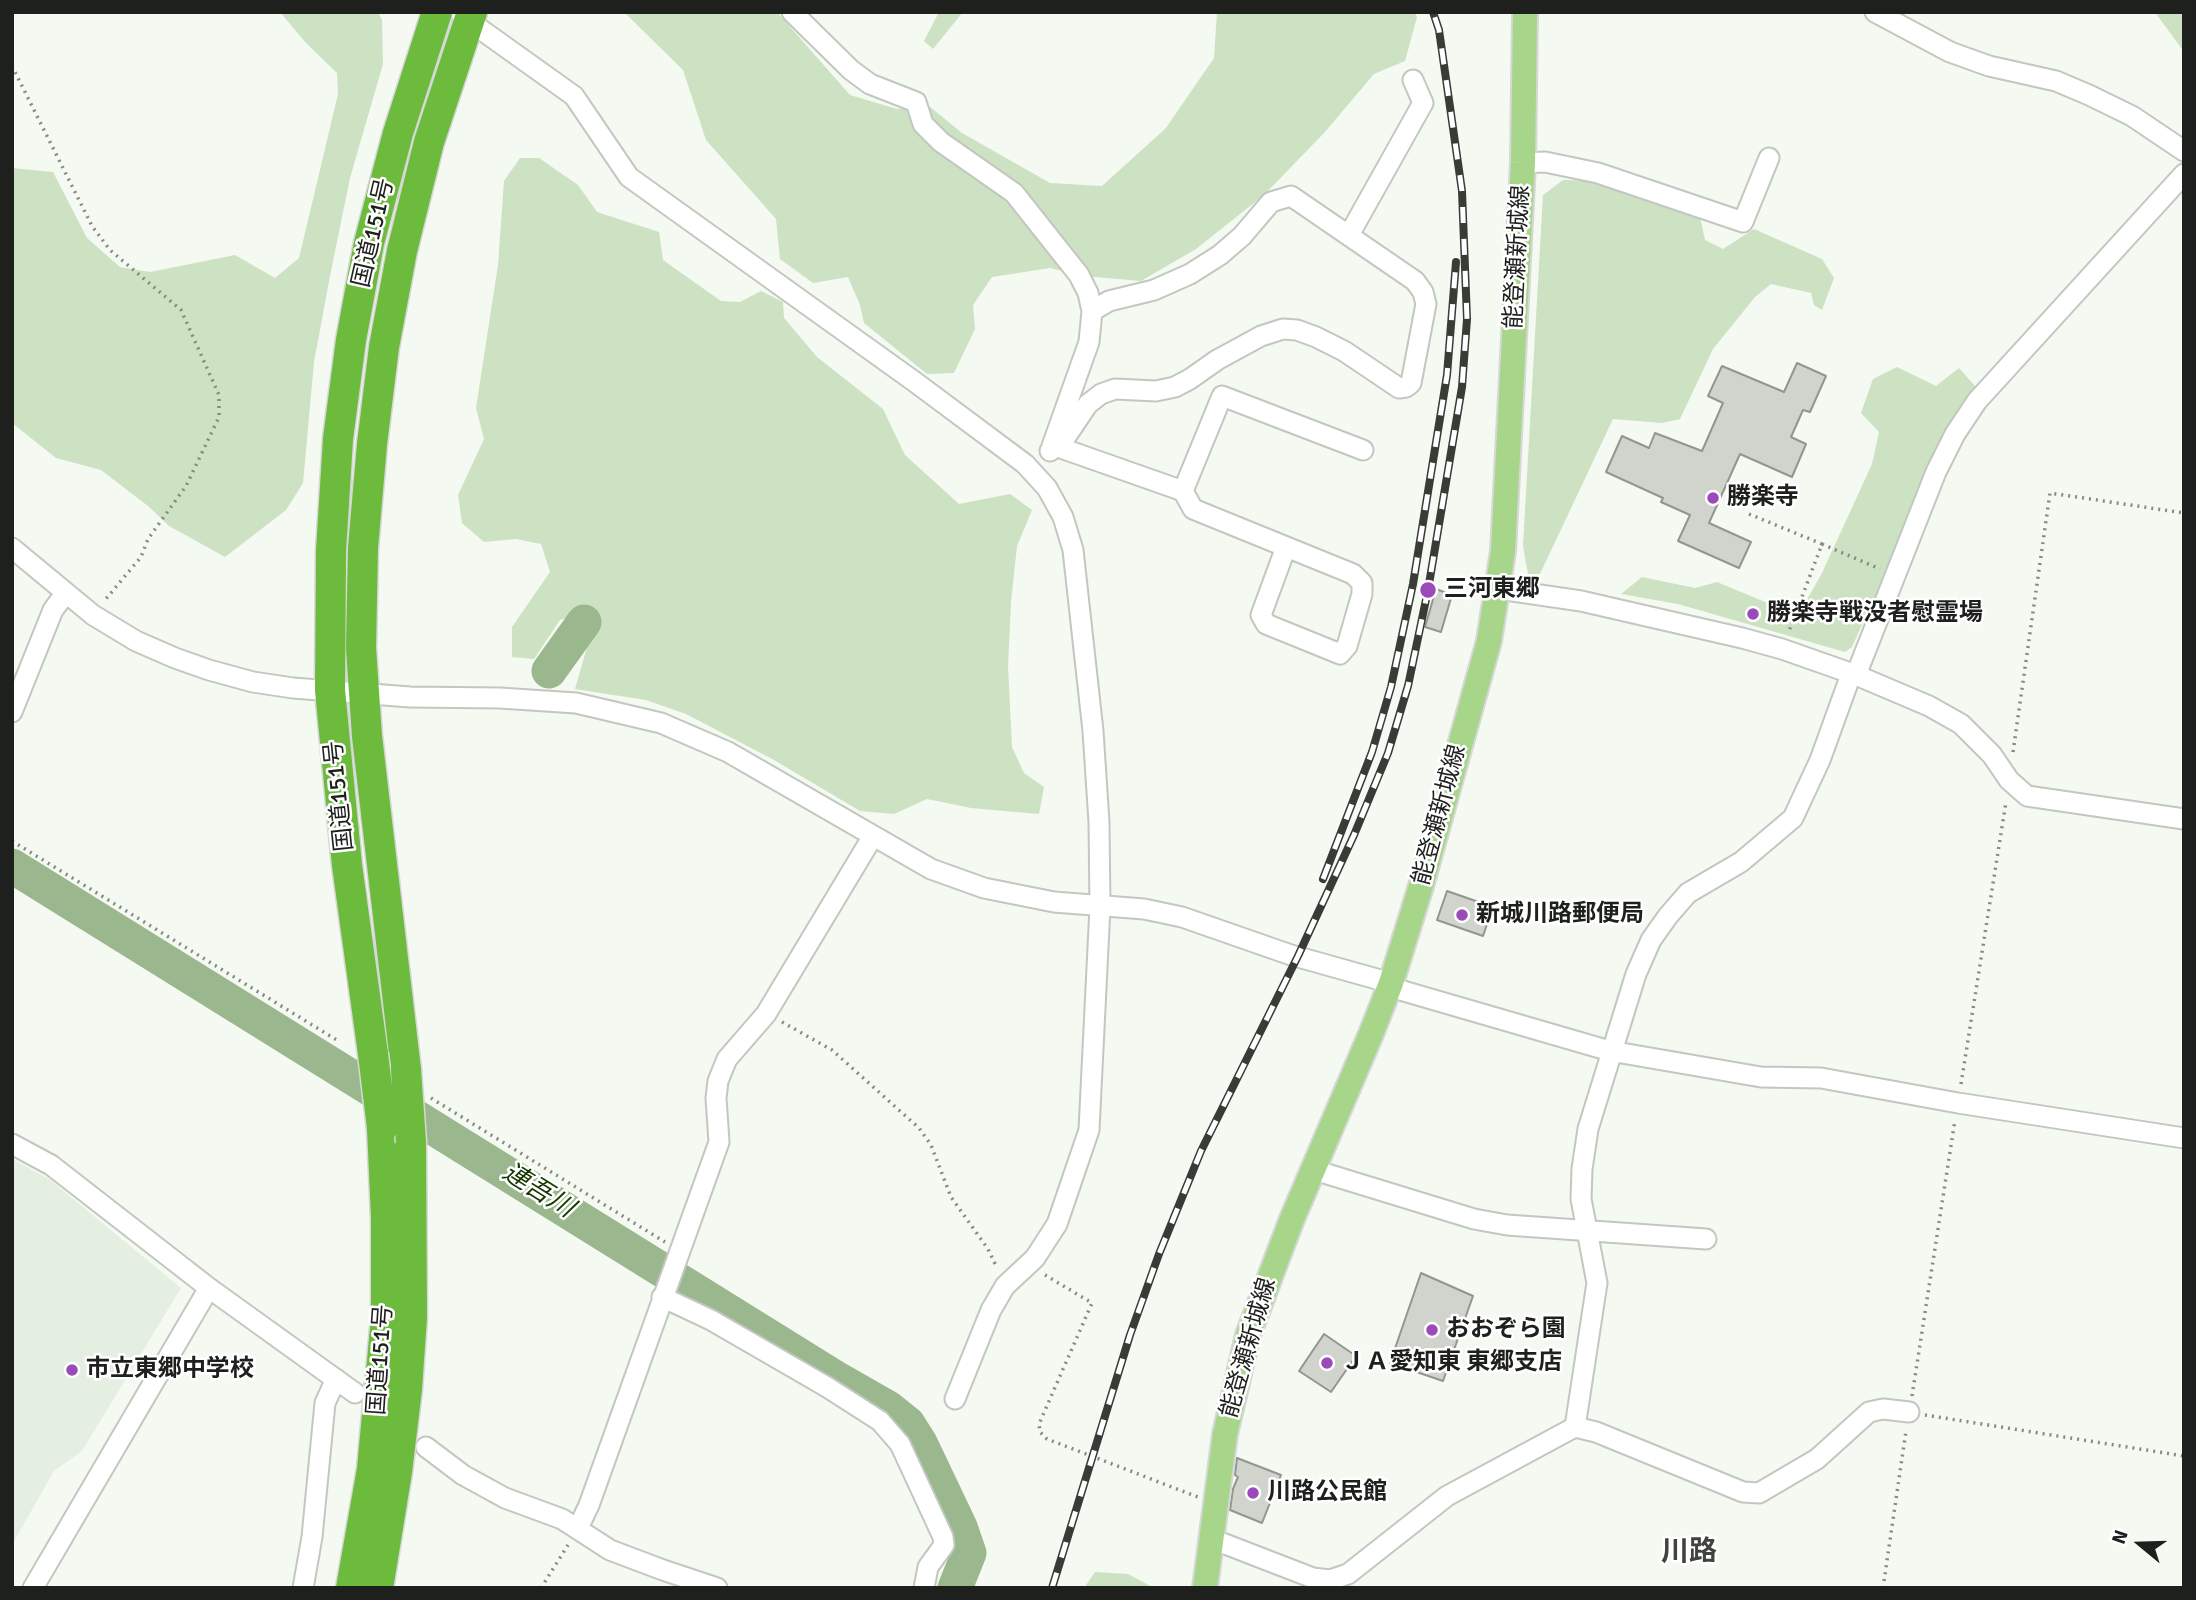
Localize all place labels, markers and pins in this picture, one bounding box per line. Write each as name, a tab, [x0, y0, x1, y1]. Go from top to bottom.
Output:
place label: 勝楽寺	[1727, 484, 1799, 512]
marker: 勝楽寺	[1705, 490, 1721, 506]
place label: 三河東郷	[1444, 576, 1540, 604]
marker: 三河東郷	[1418, 580, 1438, 600]
place label: 勝楽寺戦没者慰霊場	[1767, 600, 1983, 628]
marker: 勝楽寺戦没者慰霊場	[1745, 606, 1761, 622]
place label: 新城川路郵便局	[1476, 901, 1644, 929]
marker: 新城川路郵便局	[1454, 907, 1470, 923]
place label: おおぞら園	[1446, 1316, 1566, 1344]
marker: おおぞら園	[1424, 1322, 1440, 1338]
place label: ＪＡ愛知東 東郷支店	[1341, 1349, 1562, 1377]
marker: ＪＡ愛知東 東郷支店	[1319, 1355, 1335, 1371]
place label: 市立東郷中学校	[86, 1356, 254, 1384]
marker: 市立東郷中学校	[64, 1362, 80, 1378]
place label: 川路公民館	[1267, 1479, 1387, 1507]
marker: 川路公民館	[1245, 1485, 1261, 1501]

